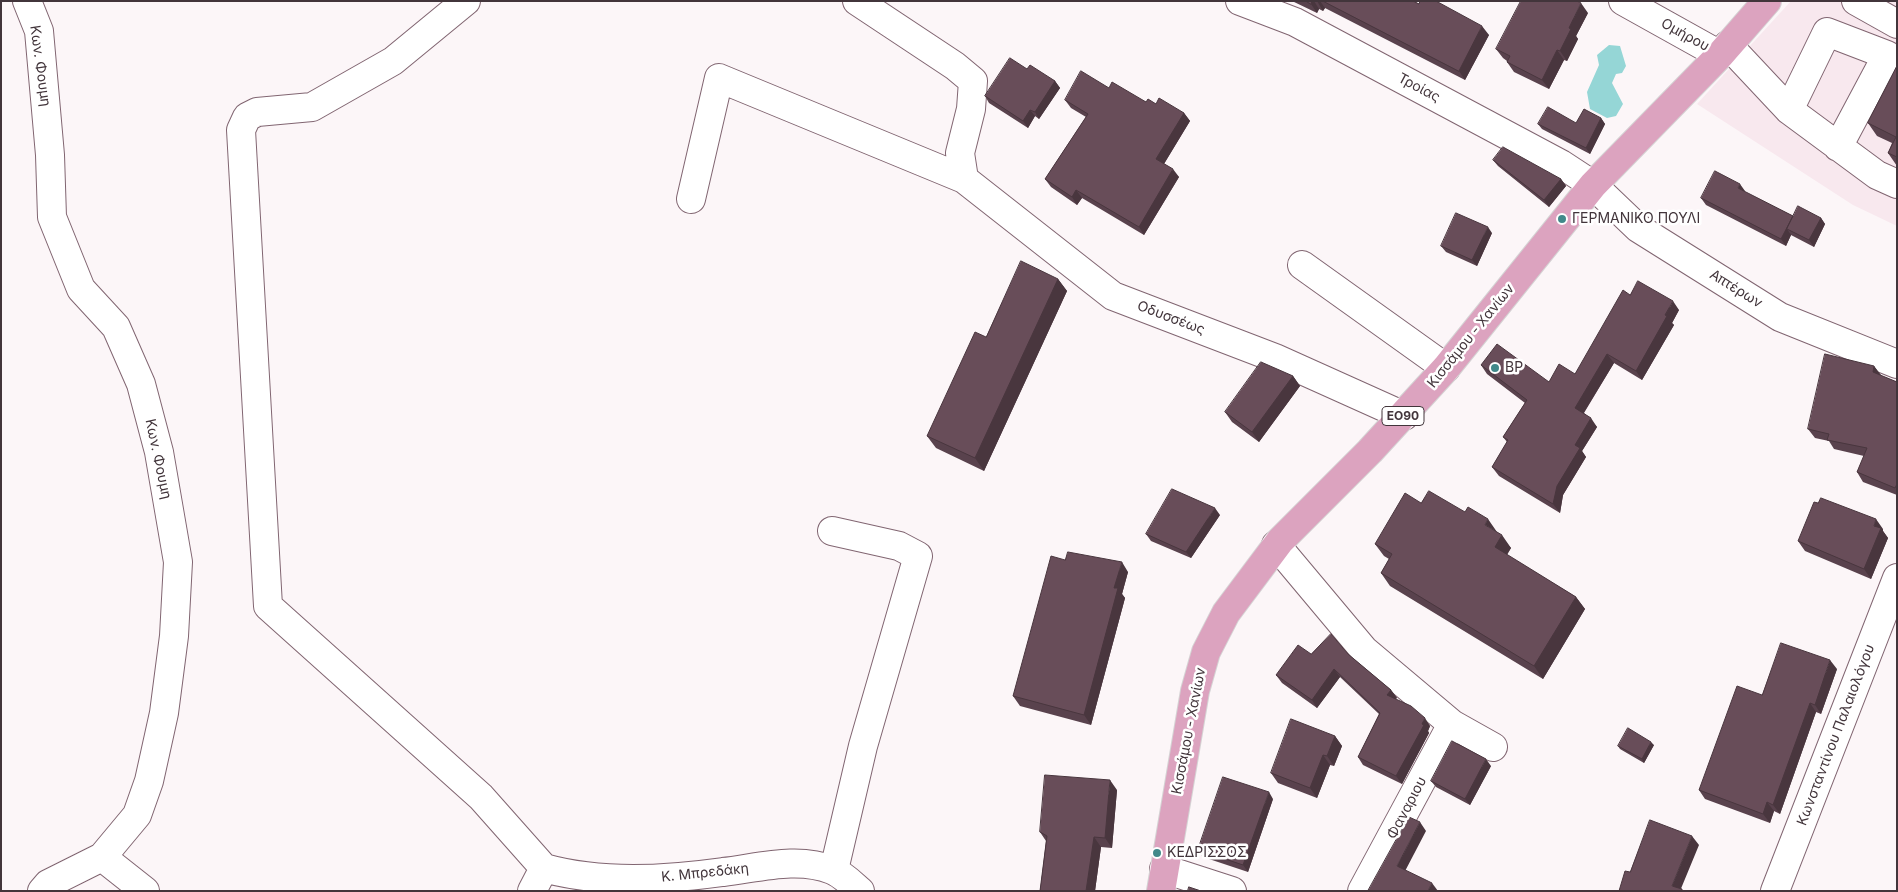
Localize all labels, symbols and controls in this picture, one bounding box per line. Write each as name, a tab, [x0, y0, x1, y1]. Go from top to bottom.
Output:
street label: Ομήρου	[1658, 15, 1712, 55]
street label: Κων. Φουμη	[26, 24, 54, 108]
street label: Τροίας	[1395, 70, 1443, 106]
place label: ΓΕΡΜΑΝΙΚΟ ΠΟΥΛΙ	[1572, 211, 1700, 227]
marker: ΓΕΡΜΑΝΙΚΟ ΠΟΥΛΙ	[1556, 213, 1568, 225]
street label: Απτέρων	[1707, 266, 1765, 312]
street label: Κισσάμου - Χανίων	[1424, 281, 1518, 391]
street label: Οδυσσέως	[1135, 297, 1207, 339]
place label: BP	[1505, 360, 1523, 376]
marker: BP	[1489, 362, 1501, 374]
road number: ΕΟ90	[1382, 406, 1424, 426]
street label: Κων. Φουμη	[141, 417, 175, 501]
street label: Κωνσταντίνου Παλαιολόγου	[1794, 642, 1878, 828]
street label: Κισσάμου - Χανίων	[1168, 666, 1210, 796]
street label: Φαναριου	[1384, 774, 1430, 842]
place label: ΚΕΔΡΙΣΣΟΣ	[1167, 845, 1247, 861]
marker: ΚΕΔΡΙΣΣΟΣ	[1151, 847, 1163, 859]
street label: Κ. Μπρεδάκη	[660, 860, 750, 886]

